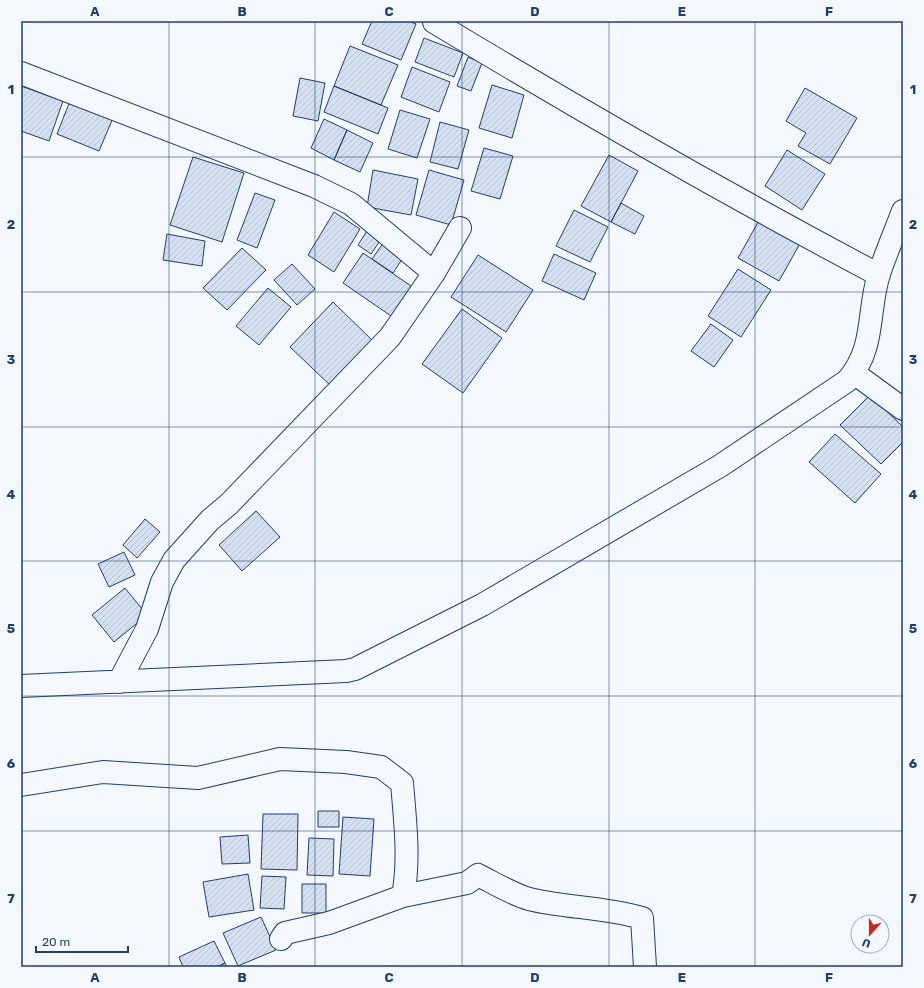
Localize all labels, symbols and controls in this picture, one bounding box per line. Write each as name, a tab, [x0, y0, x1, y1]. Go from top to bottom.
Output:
text: A	[90, 4, 100, 19]
text: B	[237, 4, 247, 19]
text: C	[384, 4, 394, 19]
text: D	[530, 4, 540, 19]
text: E	[678, 4, 686, 19]
text: F	[825, 4, 833, 19]
text: 1	[8, 82, 14, 97]
text: 1	[910, 82, 916, 97]
text: 2	[7, 217, 15, 232]
text: 2	[909, 217, 917, 232]
text: 3	[7, 352, 16, 367]
text: 3	[909, 352, 918, 367]
text: 4	[7, 487, 16, 502]
text: 4	[909, 487, 918, 502]
text: 5	[7, 621, 15, 636]
text: 5	[909, 621, 917, 636]
text: 6	[7, 756, 16, 771]
text: 6	[909, 756, 918, 771]
text: 7	[7, 891, 15, 906]
text: 7	[909, 891, 917, 906]
north arrow	[850, 914, 890, 954]
scale bar	[36, 928, 128, 954]
text: 20 m	[42, 935, 70, 949]
text: U	[861, 935, 873, 950]
text: A	[90, 970, 100, 985]
text: B	[237, 970, 247, 985]
text: C	[384, 970, 394, 985]
text: D	[530, 970, 540, 985]
text: E	[678, 970, 686, 985]
text: F	[825, 970, 833, 985]

